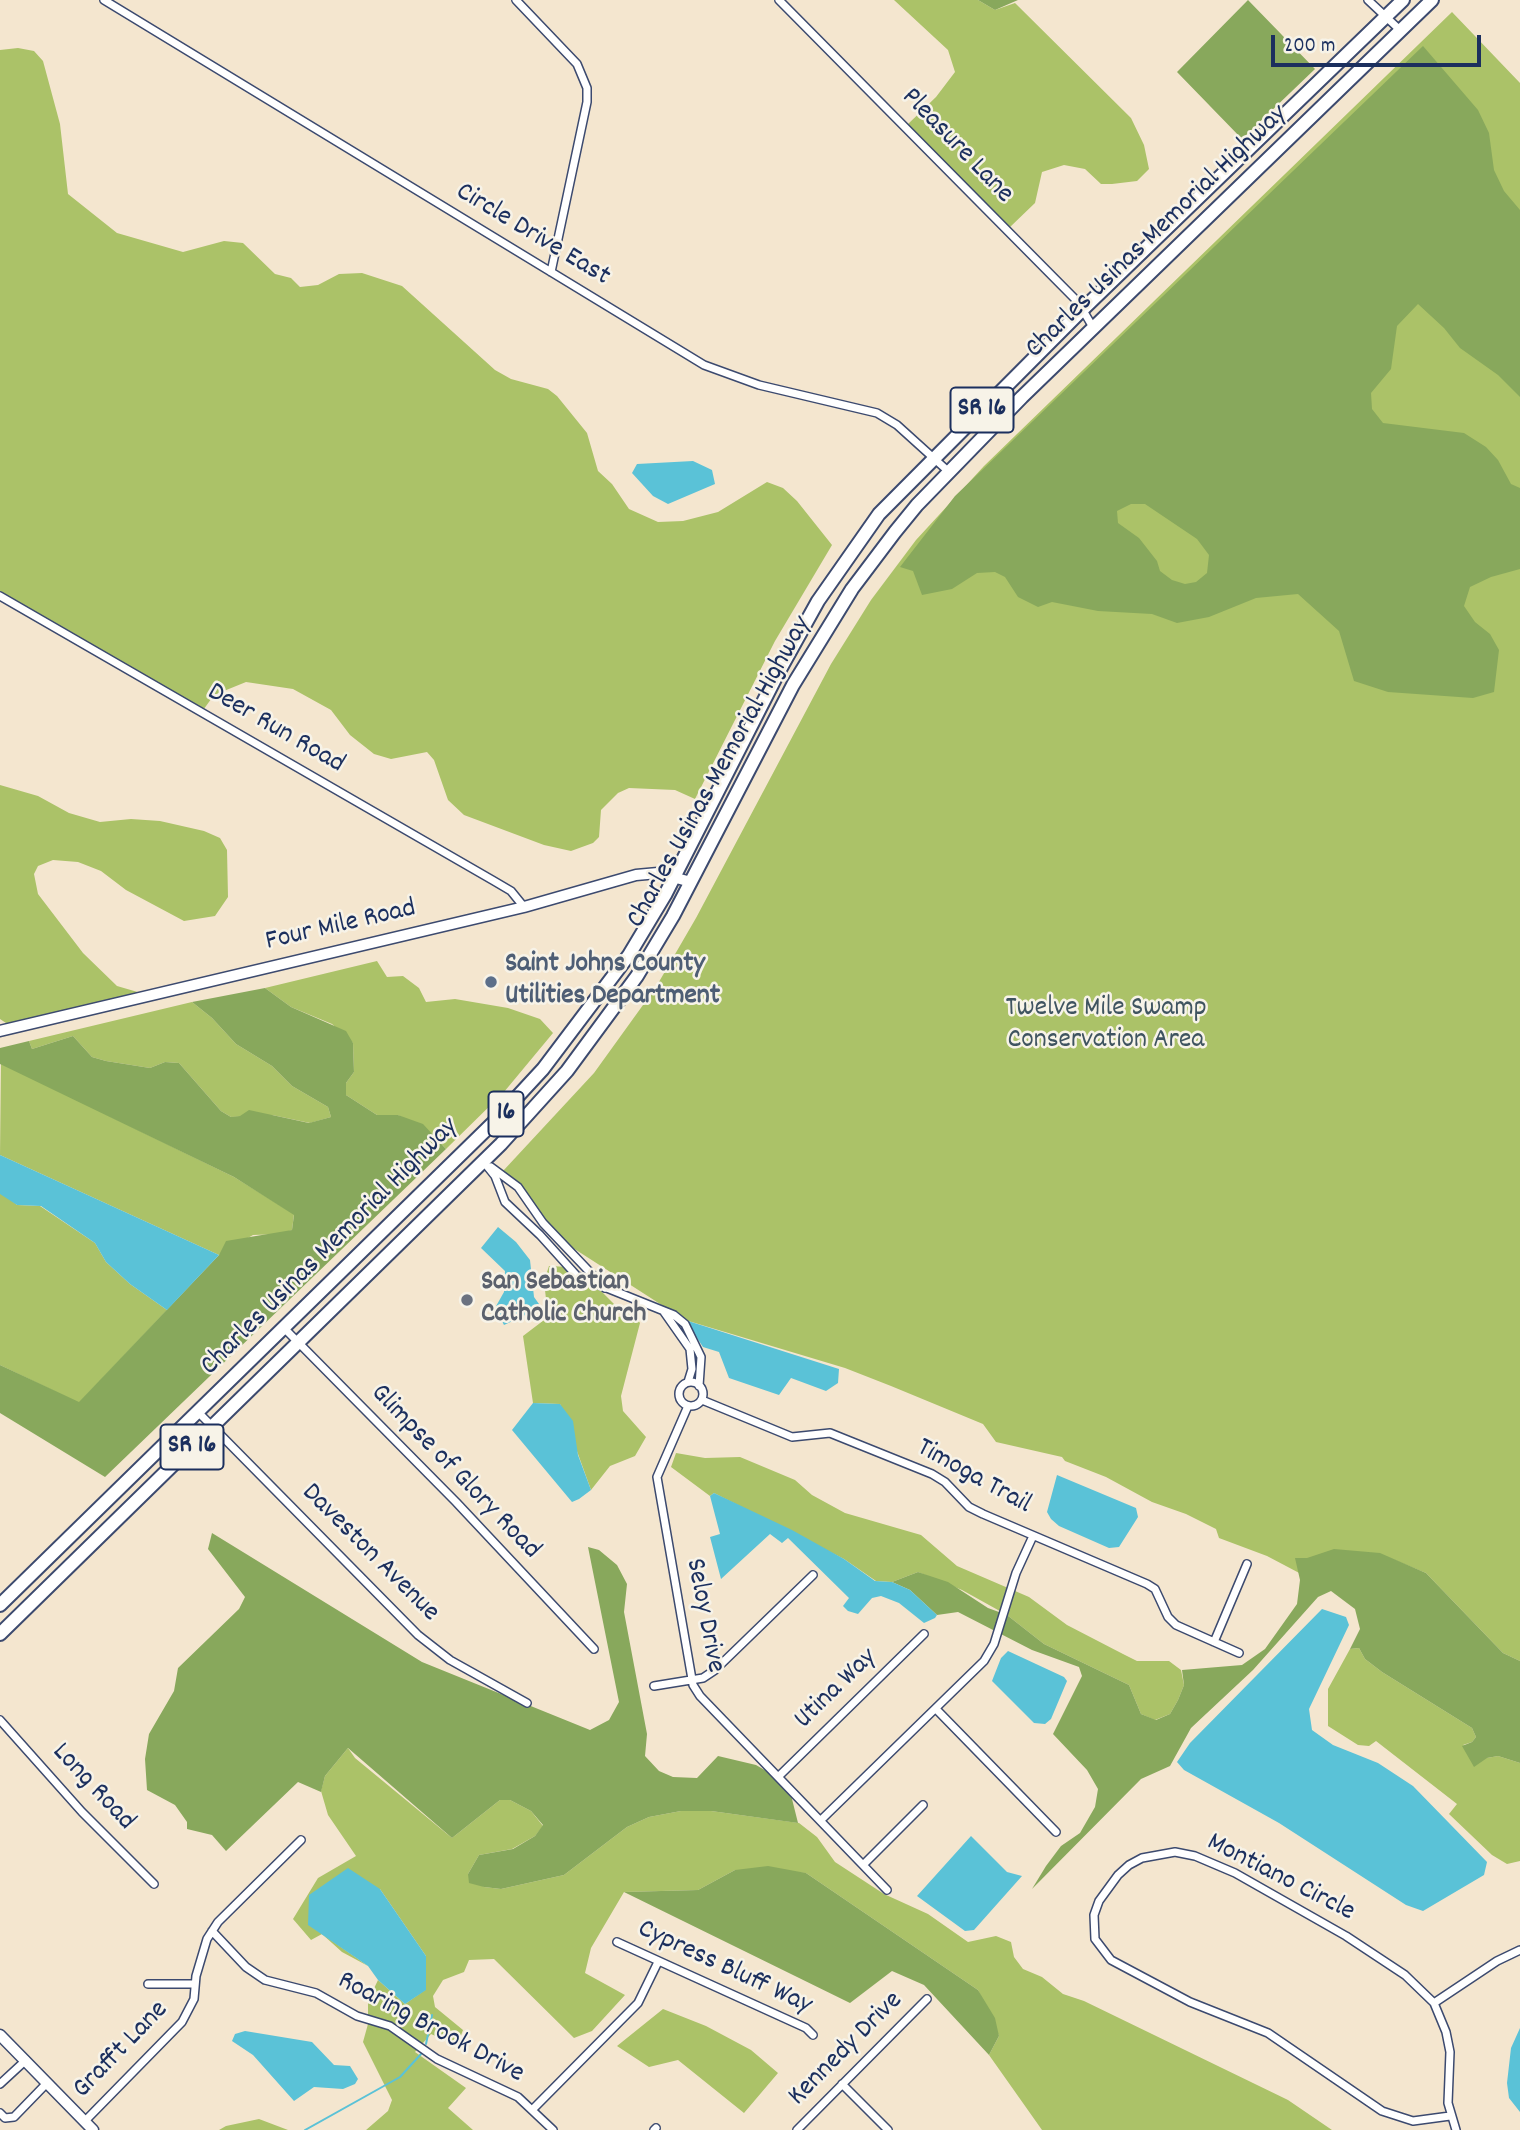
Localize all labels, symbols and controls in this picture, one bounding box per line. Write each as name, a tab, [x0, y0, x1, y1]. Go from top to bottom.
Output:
scale bar	[1275, 21, 1485, 65]
text: 200 m	[1284, 32, 1335, 62]
street label: Pleasure Lane	[893, 82, 1019, 212]
street label: Charles Usinas Memorial Highway	[1020, 99, 1296, 367]
street label: Circle Drive East	[449, 177, 615, 295]
road number: SR 16	[950, 388, 1014, 432]
street label: Charles Usinas Memorial Highway	[621, 611, 821, 935]
street label: Deer Run Road	[200, 677, 350, 783]
street label: Four Mile Road	[263, 893, 419, 961]
place label: Saint Johns County Utilities Department	[505, 949, 720, 1015]
marker: Saint Johns County Utilities Department	[483, 974, 499, 990]
park label: Twelve Mile Swamp Conservation Area	[1005, 993, 1207, 1059]
road number: 16	[489, 1092, 524, 1136]
street label: Charles Usinas Memorial Highway	[195, 1112, 467, 1384]
place label: San Sebastian Catholic Church	[481, 1267, 646, 1333]
marker: San Sebastian Catholic Church	[459, 1292, 475, 1308]
street label: Glimpse of Glory Road	[362, 1378, 546, 1568]
road number: SR 16	[160, 1424, 224, 1470]
street label: Timoga Trail	[910, 1433, 1036, 1523]
street label: Daveston Avenue	[293, 1478, 445, 1630]
street label: Seloy Drive	[675, 1556, 731, 1676]
street label: Utina Way	[789, 1642, 885, 1738]
street label: Long Road	[43, 1737, 141, 1839]
street label: Montiano Circle	[1200, 1827, 1360, 1931]
street label: Cypress Bluff Way	[631, 1914, 817, 2024]
street label: Roaring Brook Drive	[331, 1966, 529, 2092]
street label: Kennedy Drive	[783, 1986, 911, 2114]
street label: Grafft Lane	[67, 1995, 177, 2107]

